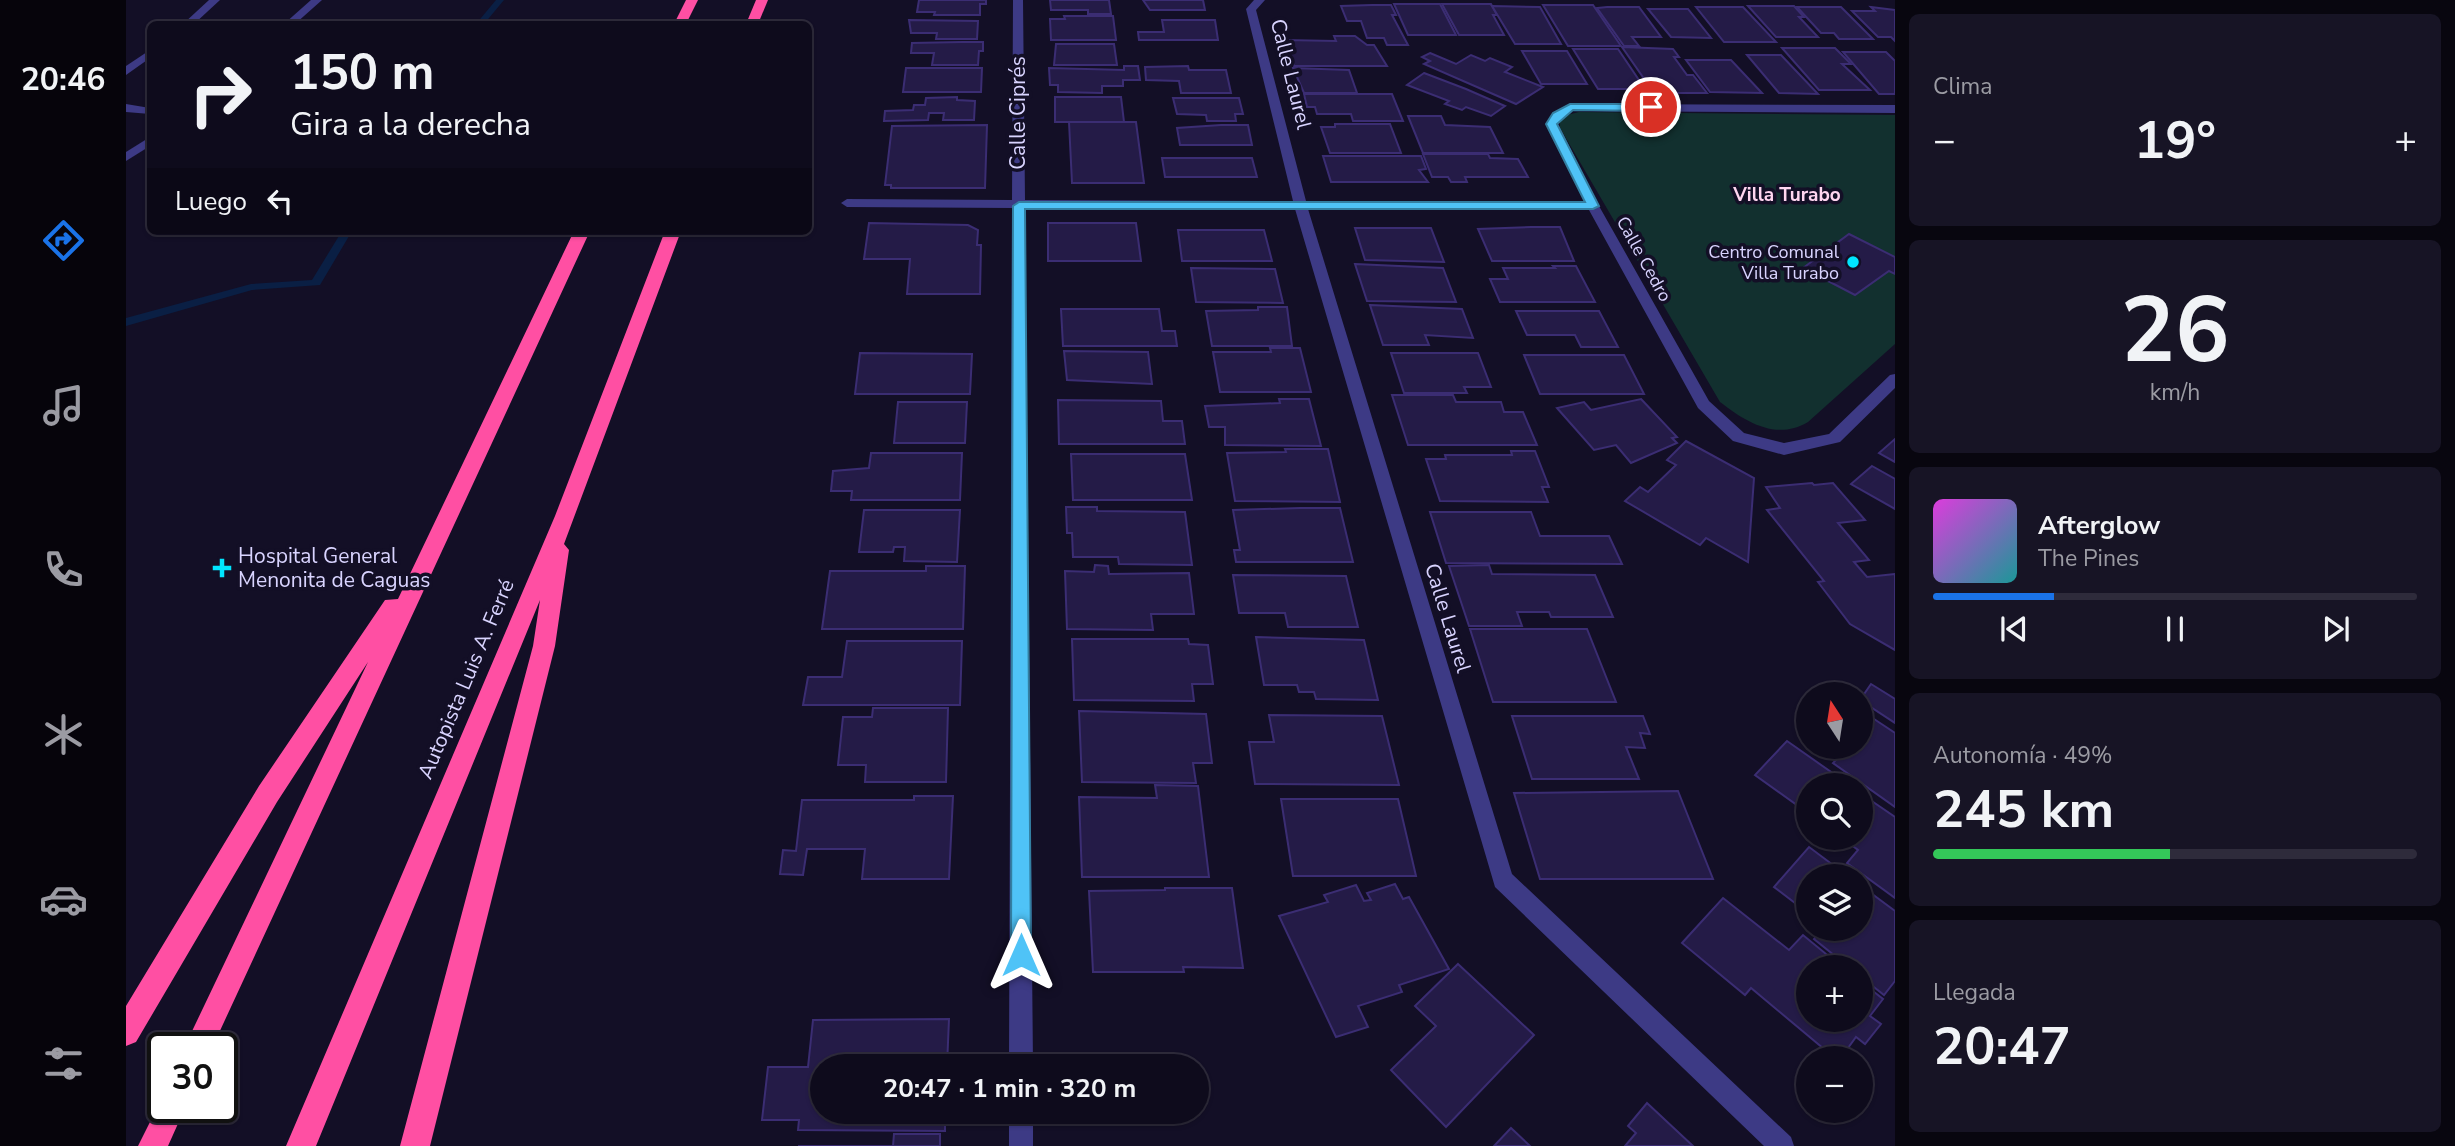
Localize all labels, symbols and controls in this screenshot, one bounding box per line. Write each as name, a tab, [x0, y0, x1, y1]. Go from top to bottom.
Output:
street label: Calle Laurel	[1264, 16, 1318, 133]
text: 150 m	[290, 39, 434, 106]
icon: right	[175, 49, 266, 140]
street label: Calle Ciprés	[1004, 56, 1032, 170]
text: 20:46	[21, 58, 105, 101]
text: Clima	[1933, 71, 1993, 102]
pin	[1621, 77, 1681, 137]
icon: arrive	[1632, 88, 1670, 126]
text: Gira a la derecha	[290, 103, 531, 146]
text: 19°	[2134, 105, 2216, 176]
text: −	[1933, 115, 1956, 166]
text: +	[2394, 115, 2417, 166]
icon: left	[261, 182, 299, 220]
district label: Villa Turabo	[1732, 182, 1841, 208]
text: Luego	[175, 184, 247, 219]
street label: Calle Cedro	[1611, 212, 1677, 306]
icon: directions	[39, 216, 88, 265]
place label: Centro Comunal Villa Turabo	[1708, 240, 1840, 285]
marker: Centro Comunal Villa Turabo	[1845, 254, 1861, 270]
text: 26	[2120, 269, 2230, 393]
text: km/h	[2150, 377, 2200, 408]
icon: music	[39, 381, 88, 430]
text: Afterglow	[2038, 508, 2161, 543]
place label: Hospital General Menonita de Caguas	[238, 542, 430, 594]
text: The Pines	[2038, 543, 2139, 574]
icon: phone	[39, 545, 88, 594]
marker: Hospital General Menonita de Caguas	[212, 558, 232, 578]
street label: Calle Laurel	[1418, 560, 1478, 677]
street label: Autopista Luis A. Ferré	[411, 575, 521, 783]
icon: previous	[1995, 610, 2033, 648]
icon: pause	[2156, 610, 2194, 648]
icon: next	[2317, 610, 2355, 648]
north arrow	[1796, 682, 1872, 760]
map controls	[1796, 682, 1873, 1123]
icon: climate	[39, 710, 88, 759]
text: Autonomía · 49%	[1933, 740, 2113, 771]
button: search	[1796, 773, 1873, 850]
text: 245 km	[1933, 774, 2114, 845]
button: layers	[1796, 864, 1873, 941]
icon: car	[39, 875, 88, 924]
position arrow	[984, 918, 1058, 992]
button: +	[1796, 955, 1873, 1032]
text: Llegada	[1933, 977, 2016, 1008]
text: 20:47	[1933, 1011, 2071, 1082]
speed limit sign: 30	[147, 1032, 238, 1123]
icon: filters	[39, 1039, 88, 1088]
button: −	[1796, 1046, 1873, 1123]
text: 20:47 · 1 min · 320 m	[883, 1071, 1136, 1106]

